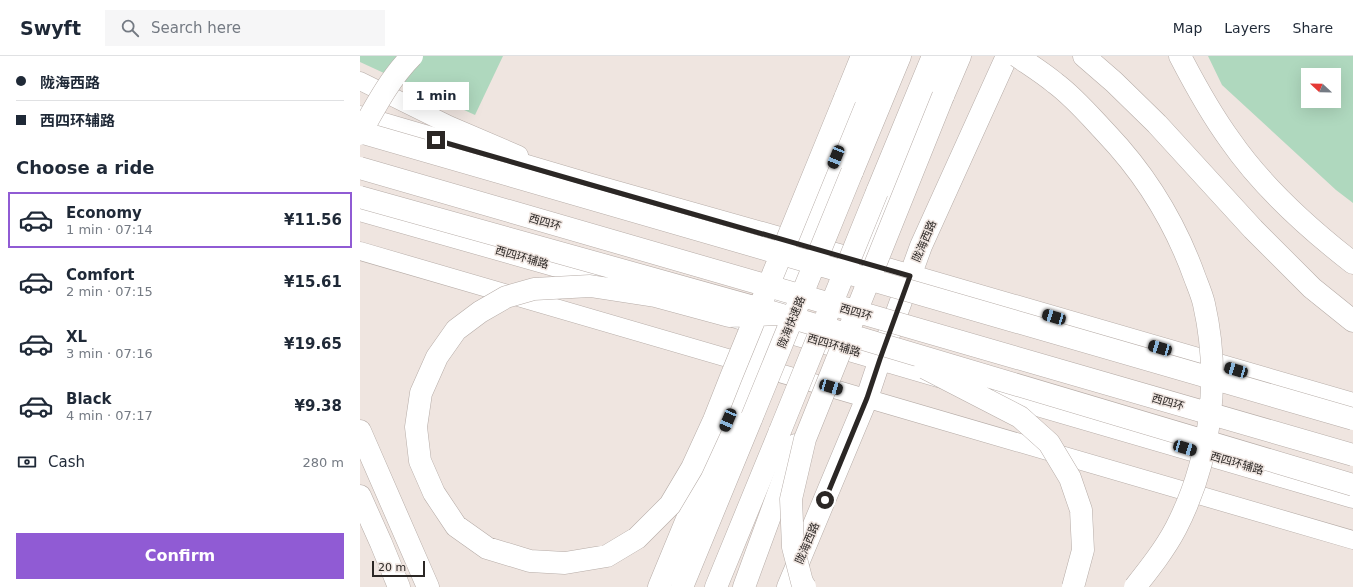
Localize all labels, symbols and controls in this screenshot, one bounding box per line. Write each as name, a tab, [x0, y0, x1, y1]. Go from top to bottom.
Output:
search box	[105, 10, 385, 46]
text: Swyft	[20, 17, 81, 39]
icon: search	[119, 17, 141, 39]
text: Search here	[151, 19, 241, 37]
text: Map	[1173, 20, 1202, 36]
text: Layers	[1224, 20, 1271, 36]
text: Share	[1293, 20, 1333, 36]
north arrow	[1301, 68, 1341, 108]
map controls	[1301, 68, 1341, 108]
text: 陇海西路	[40, 74, 100, 92]
callout: 1 min	[403, 82, 469, 110]
text: 1 min	[416, 88, 456, 103]
text: 西四环辅路	[40, 112, 115, 130]
route end	[427, 131, 445, 149]
car	[826, 144, 846, 170]
text: Choose a ride	[16, 157, 155, 178]
icon: car	[18, 202, 54, 238]
text: Economy	[66, 204, 142, 222]
text: ¥11.56	[284, 211, 342, 229]
street label: 西四环	[527, 212, 563, 233]
street label: 陇海西路	[910, 218, 939, 264]
text: 1 min · 07:14	[66, 222, 153, 237]
street label: 西四环辅路	[494, 244, 550, 271]
icon: car	[18, 264, 54, 300]
text: Comfort	[66, 266, 134, 284]
text: ¥15.61	[284, 273, 342, 291]
text: 2 min · 07:15	[66, 284, 153, 299]
street label: 陇海快速路	[775, 294, 808, 350]
street label: 西四环	[838, 302, 874, 323]
car	[1041, 308, 1067, 326]
icon: car	[18, 326, 54, 362]
text: XL	[66, 328, 87, 346]
street label: 西四环辅路	[806, 332, 862, 359]
text: ¥19.65	[284, 335, 342, 353]
car	[1147, 339, 1173, 357]
text: 3 min · 07:16	[66, 346, 153, 361]
car	[1223, 361, 1249, 379]
car	[818, 378, 844, 396]
icon: car	[18, 388, 54, 424]
text: Black	[66, 390, 112, 408]
street label: 西四环	[1150, 392, 1186, 413]
text: ¥9.38	[295, 397, 342, 415]
car	[718, 407, 738, 433]
text: 4 min · 07:17	[66, 408, 153, 423]
car	[1172, 439, 1198, 457]
street label: 西四环辅路	[1209, 450, 1265, 477]
icon: cash	[16, 451, 38, 473]
text: Cash	[48, 453, 85, 471]
text: 280 m	[302, 455, 344, 470]
route start	[816, 491, 834, 509]
street label: 陇海西路	[793, 520, 822, 566]
button: Confirm	[16, 533, 344, 579]
scale bar	[372, 559, 425, 578]
text: 20 m	[378, 561, 406, 574]

